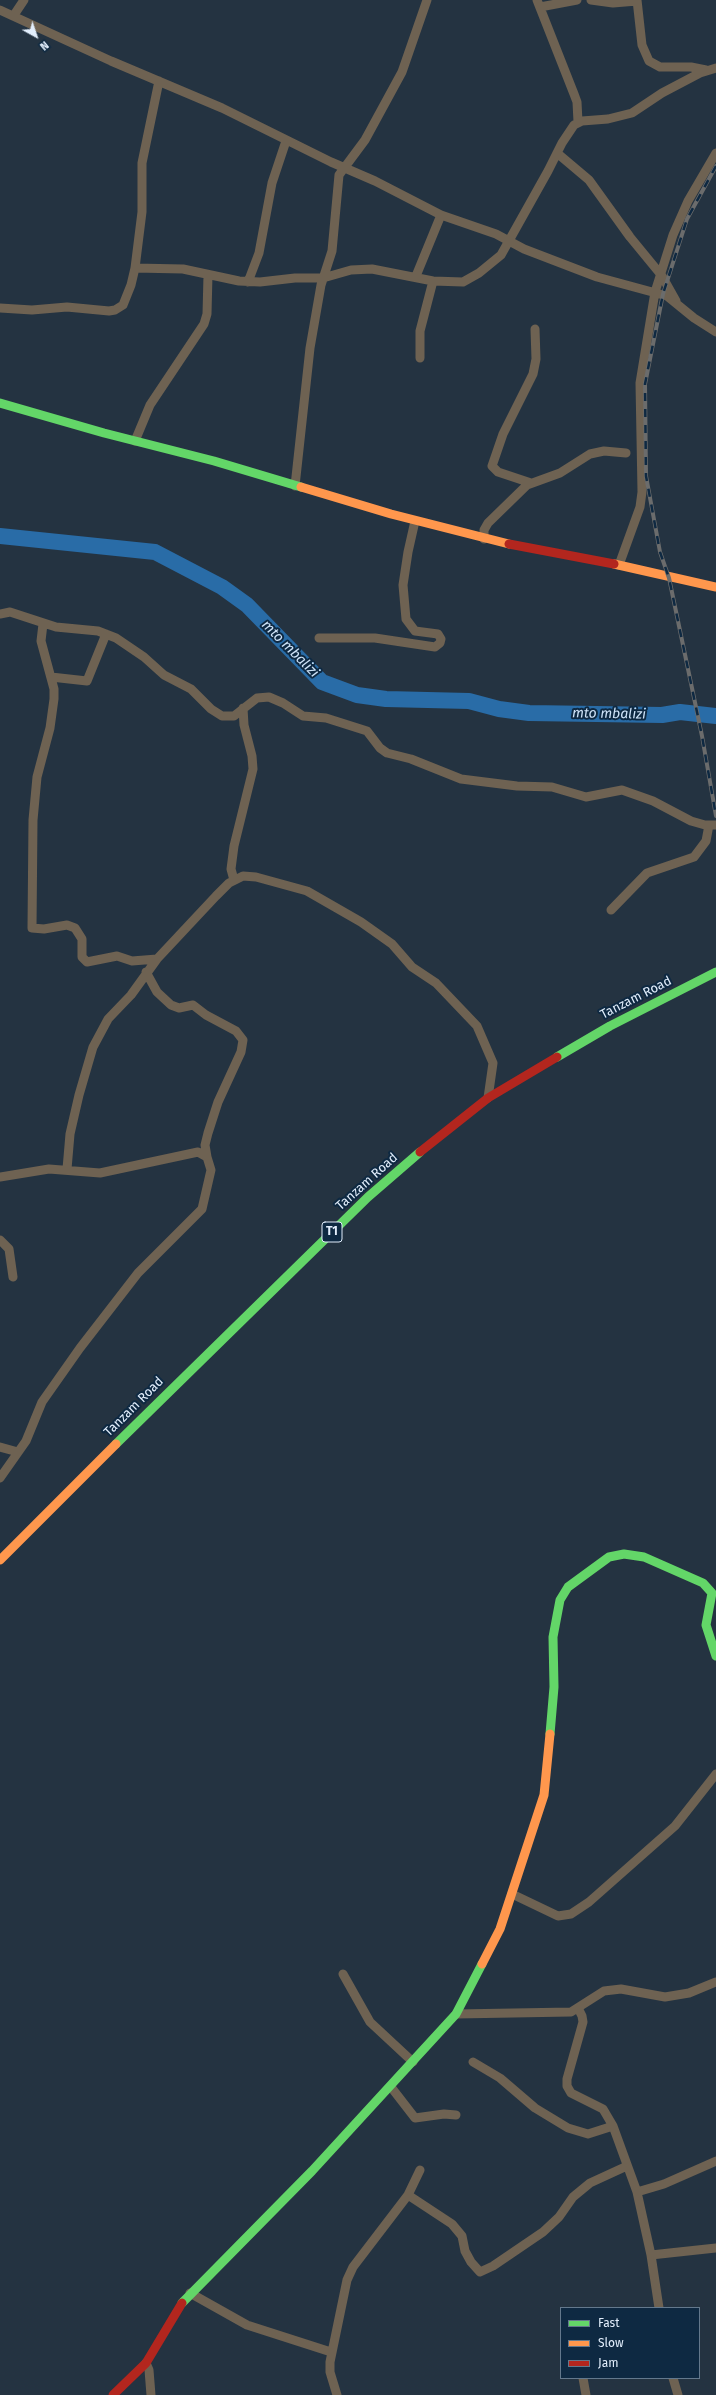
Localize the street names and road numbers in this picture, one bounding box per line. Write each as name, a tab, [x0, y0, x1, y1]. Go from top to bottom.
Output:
street label: Tanzam Road	[598, 973, 674, 1023]
street label: Tanzam Road	[333, 1150, 401, 1214]
road number: T1	[322, 1222, 342, 1242]
street label: Tanzam Road	[101, 1374, 167, 1440]

